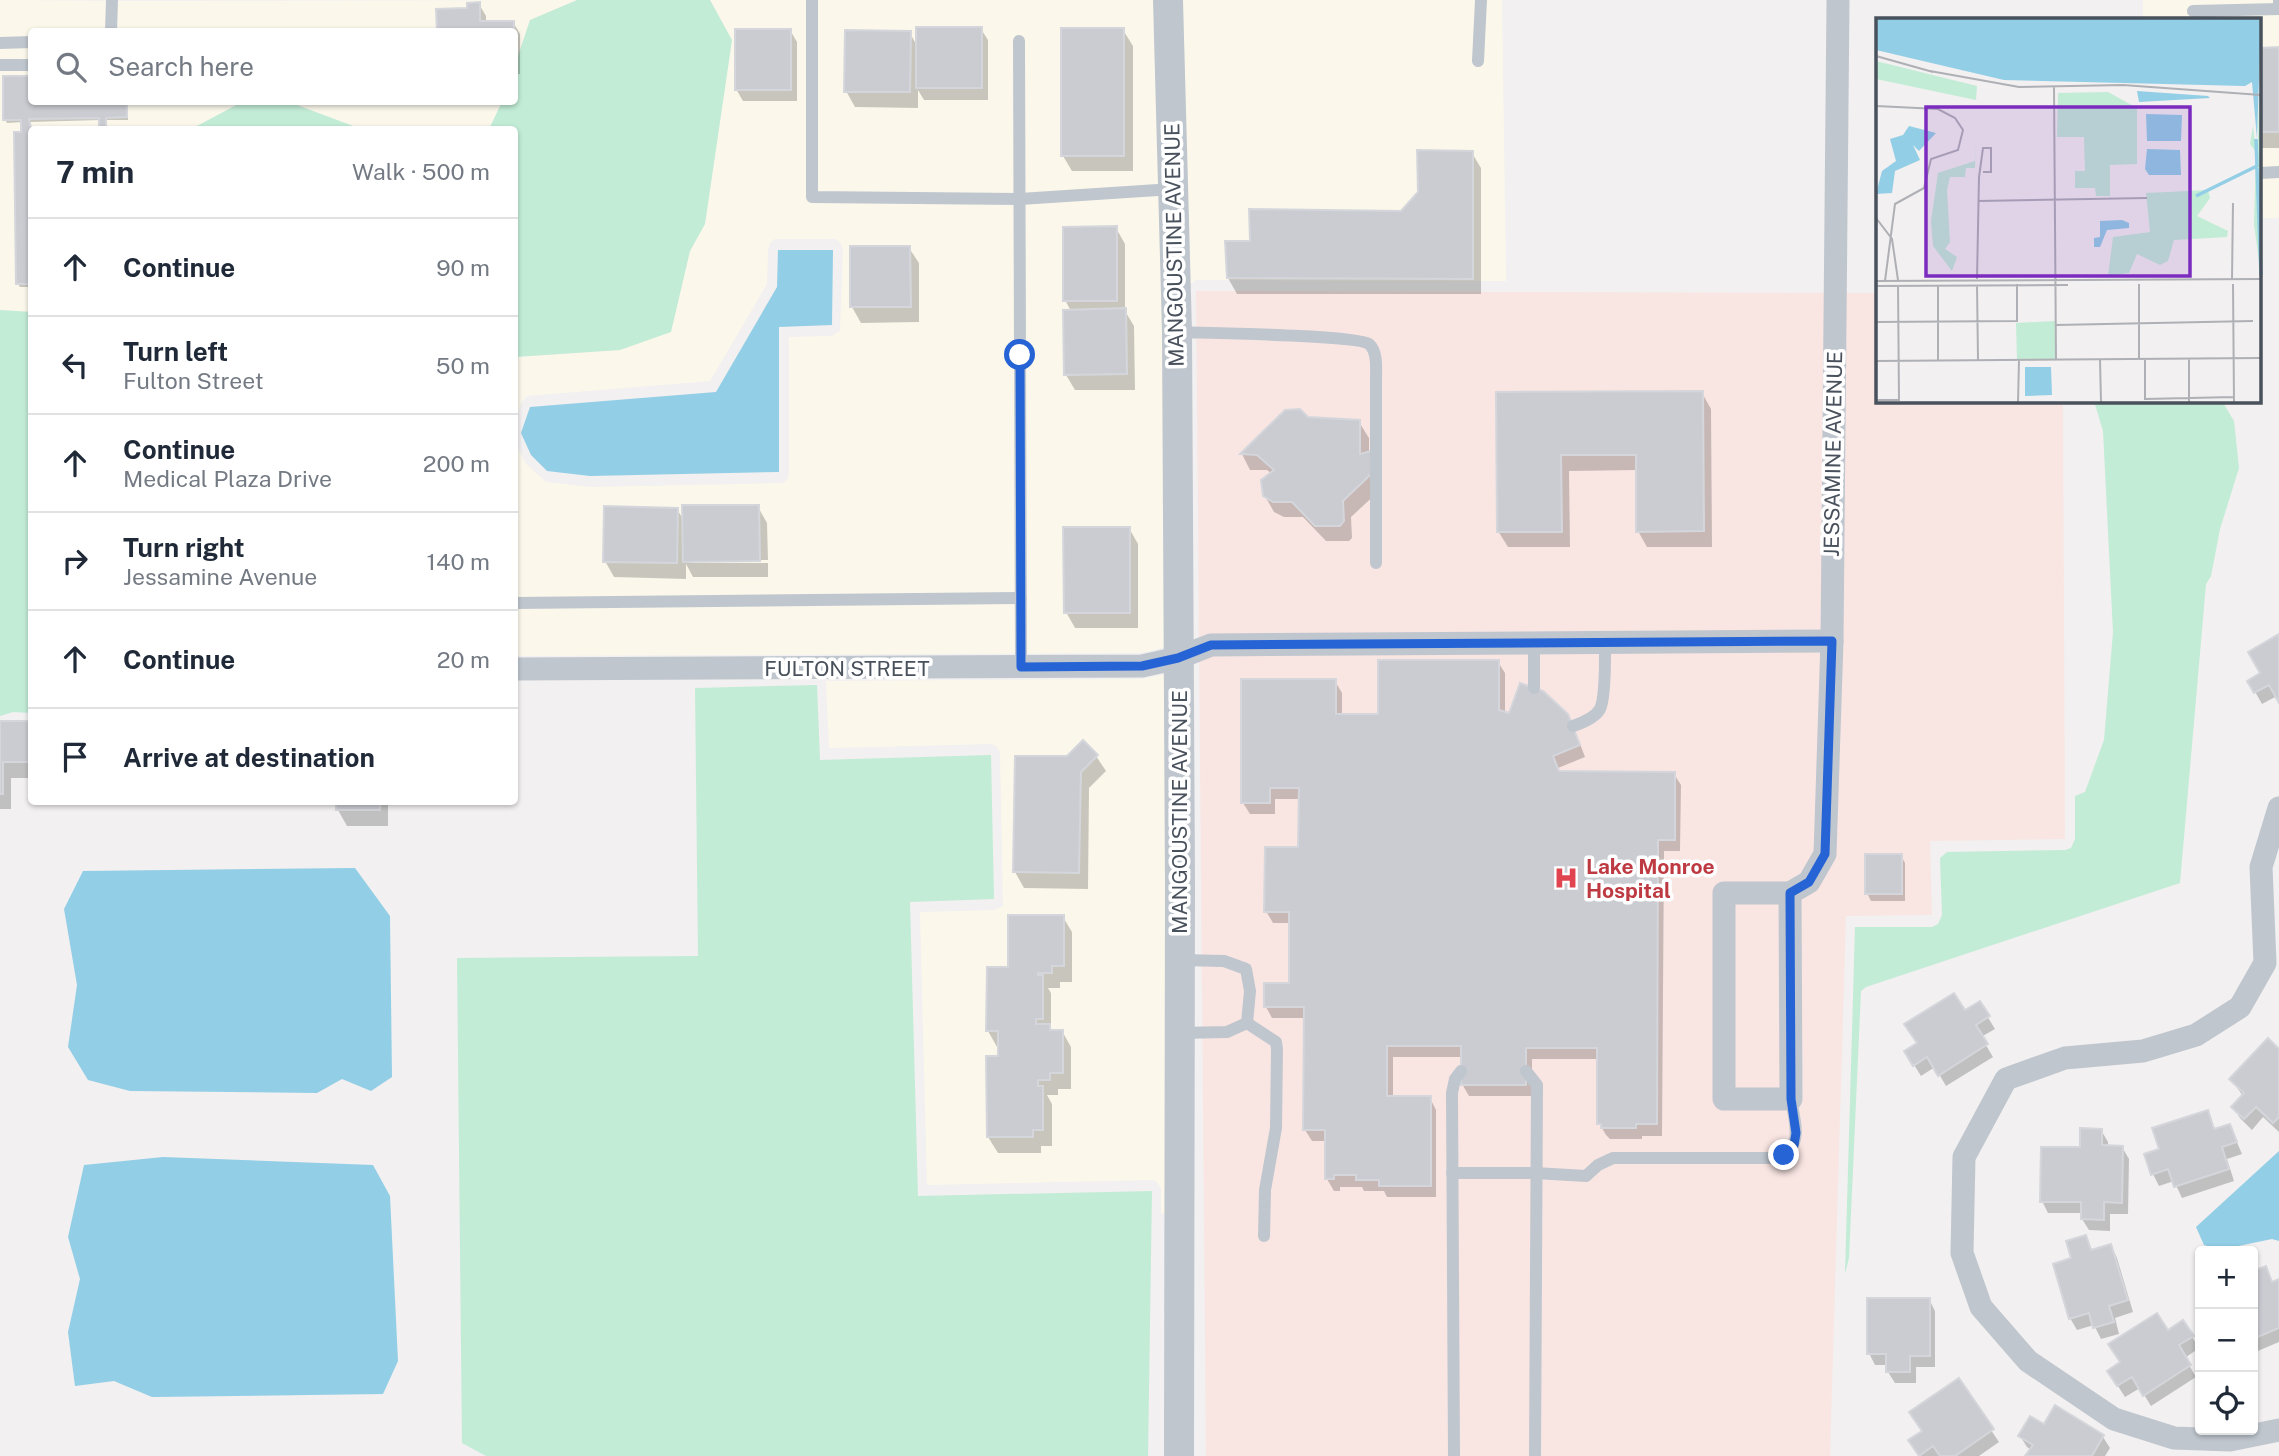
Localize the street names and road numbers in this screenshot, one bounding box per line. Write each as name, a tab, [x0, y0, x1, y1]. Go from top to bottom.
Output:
street label: MANGOUSTINE AVENUE	[1159, 123, 1189, 367]
street label: JESSAMINE AVENUE	[1819, 351, 1847, 557]
street label: FULTON STREET	[764, 656, 930, 681]
street label: MANGOUSTINE AVENUE	[1167, 690, 1192, 934]

